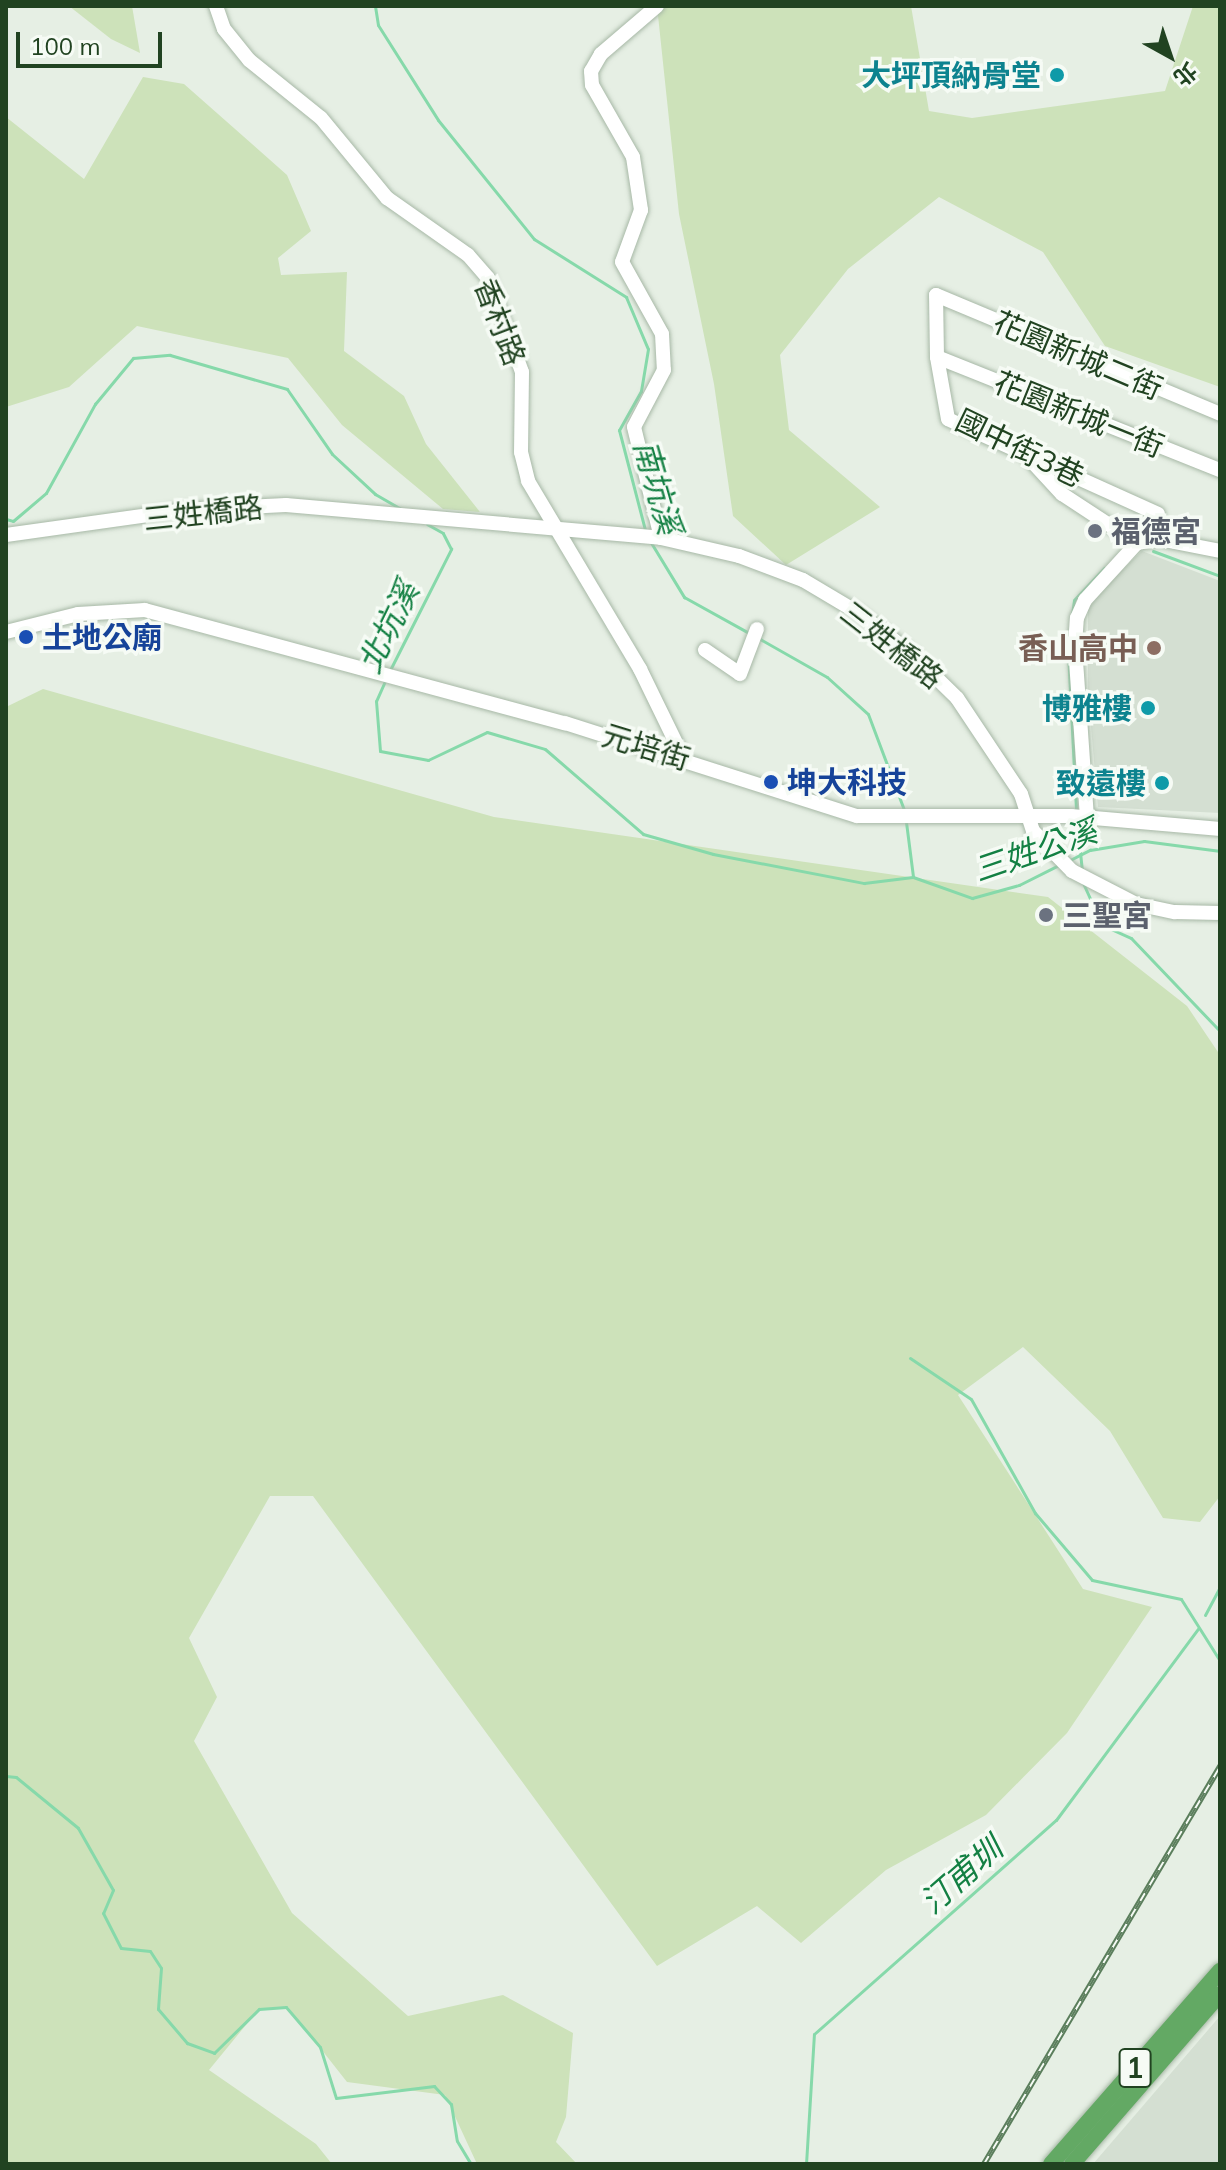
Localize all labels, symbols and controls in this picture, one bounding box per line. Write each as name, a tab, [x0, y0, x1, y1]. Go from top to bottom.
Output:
scale bar	[20, 16, 166, 66]
north arrow	[1130, 16, 1210, 96]
text: 100 m	[30, 31, 101, 61]
place label: 大坪頂納骨堂	[861, 57, 1041, 93]
text: 北	[1168, 57, 1203, 92]
marker: 大坪頂納骨堂	[1048, 66, 1066, 84]
street label: 香村路	[467, 274, 533, 370]
street label: 花園新城二街	[988, 303, 1168, 407]
street label: 花園新城一街	[989, 364, 1169, 464]
street label: 國中街3巷	[950, 402, 1090, 494]
water label: 南坑溪	[626, 436, 690, 538]
street label: 三姓橋路	[141, 489, 265, 537]
place label: 福德宮	[1111, 513, 1201, 549]
marker: 福德宮	[1086, 522, 1104, 540]
water label: 北坑溪	[350, 575, 426, 679]
street label: 三姓橋路	[834, 594, 950, 696]
place label: 土地公廟	[42, 619, 162, 655]
marker: 土地公廟	[17, 628, 35, 646]
place label: 香山高中	[1018, 630, 1138, 666]
marker: 香山高中	[1145, 639, 1163, 657]
place label: 博雅樓	[1042, 690, 1132, 726]
marker: 博雅樓	[1139, 699, 1157, 717]
street label: 元培街	[598, 717, 694, 777]
place label: 坤大科技	[787, 764, 907, 800]
place label: 致遠樓	[1056, 765, 1146, 801]
marker: 坤大科技	[762, 773, 780, 791]
marker: 致遠樓	[1153, 774, 1171, 792]
water label: 三姓公溪	[968, 811, 1102, 889]
place label: 三聖宮	[1062, 897, 1152, 933]
marker: 三聖宮	[1037, 906, 1055, 924]
water label: 汀甫圳	[912, 1829, 1010, 1921]
road number: 1	[1117, 2044, 1153, 2092]

